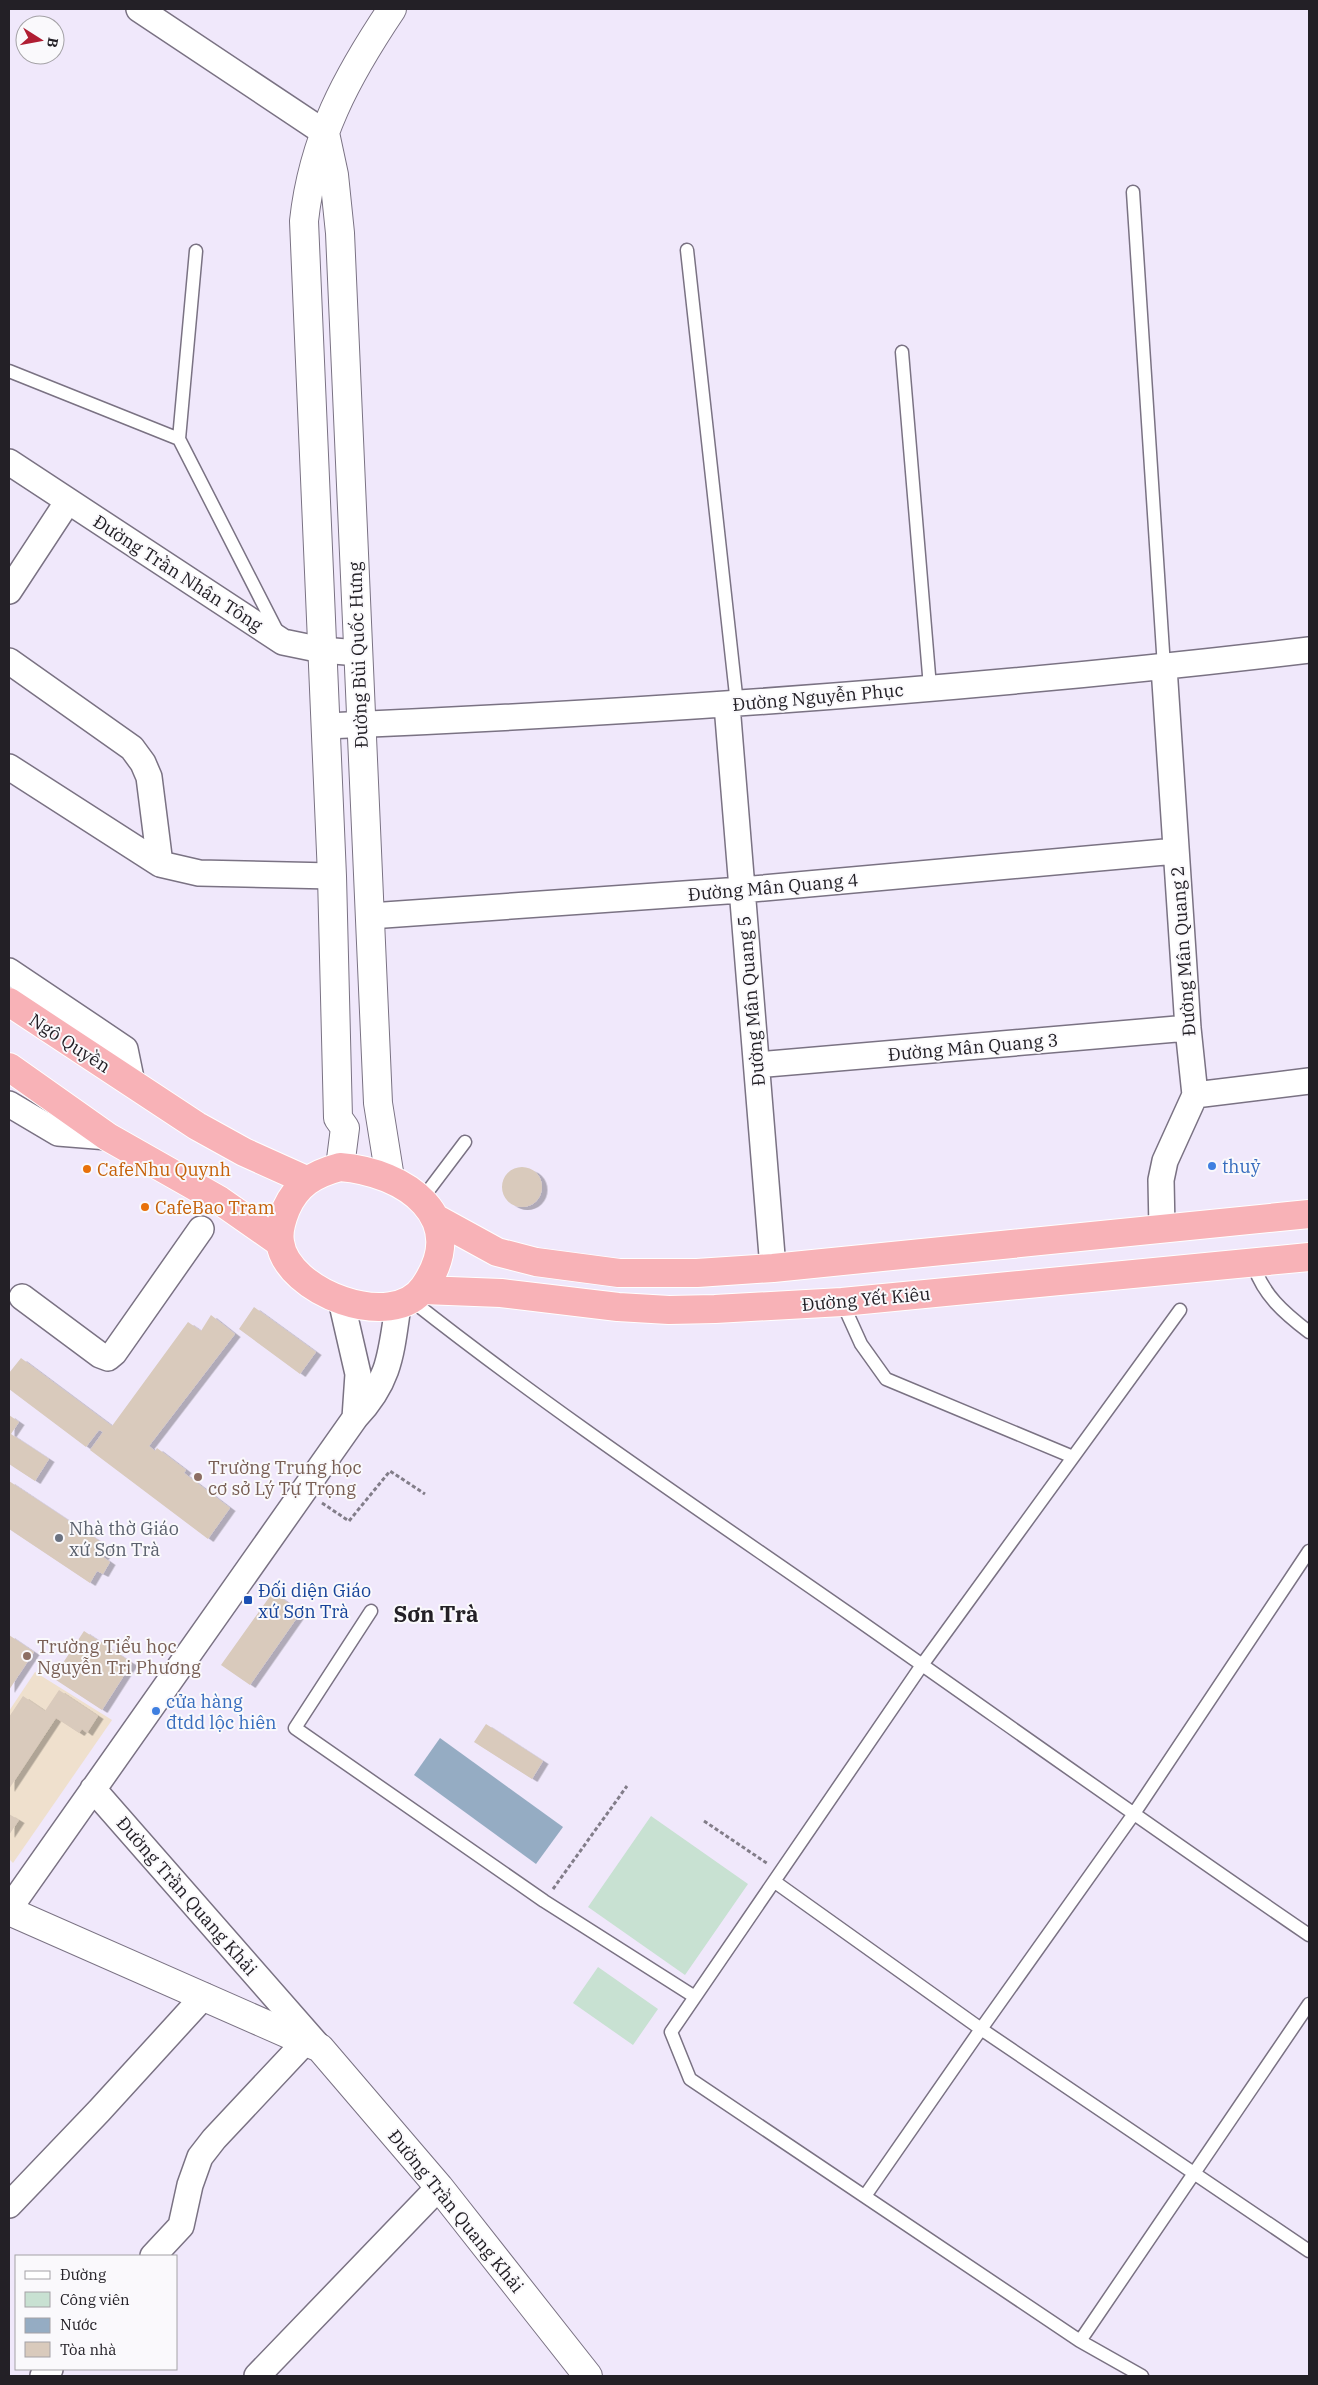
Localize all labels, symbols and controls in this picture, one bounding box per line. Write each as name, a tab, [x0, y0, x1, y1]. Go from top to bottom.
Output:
north arrow	[15, 15, 65, 65]
text: B	[43, 36, 63, 49]
street label: Đường Trần Nhân Tông	[89, 510, 267, 637]
street label: Đường Bùi Quốc Hưng	[343, 561, 373, 749]
street label: Đường Nguyễn Phục	[731, 678, 905, 716]
street label: Đường Mân Quang 2	[1166, 865, 1200, 1037]
street label: Đường Mân Quang 4	[687, 868, 859, 906]
street label: Đường Mân Quang 5	[732, 915, 770, 1087]
street label: Ngô Quyền	[25, 1008, 115, 1078]
street label: Đường Mân Quang 3	[887, 1028, 1059, 1066]
place label: thuỷ	[1222, 1155, 1261, 1178]
place label: CafeNhu Quynh	[97, 1158, 231, 1181]
marker: thuỷ	[1206, 1160, 1218, 1172]
marker: CafeNhu Quynh	[81, 1163, 93, 1175]
place label: CafeBao Tram	[155, 1196, 275, 1219]
marker: CafeBao Tram	[139, 1201, 151, 1213]
street label: Đường Yết Kiêu	[801, 1282, 931, 1316]
place label: Trường Trung học cơ sở Lý Tự Trọng	[208, 1456, 362, 1500]
marker: Trường Trung học cơ sở Lý Tự Trọng	[192, 1471, 204, 1483]
place label: Nhà thờ Giáo xứ Sơn Trà	[69, 1517, 179, 1561]
marker: Nhà thờ Giáo xứ Sơn Trà	[53, 1532, 65, 1544]
place label: Đối diện Giáo xứ Sơn Trà	[258, 1579, 371, 1623]
marker: Đối diện Giáo xứ Sơn Trà	[242, 1594, 254, 1606]
district label: Sơn Trà	[393, 1599, 479, 1628]
place label: Trường Tiểu học Nguyễn Tri Phương	[37, 1635, 201, 1679]
marker: Trường Tiểu học Nguyễn Tri Phương	[21, 1650, 33, 1662]
place label: cửa hàng đtdd lộc hiên	[166, 1690, 277, 1734]
marker: cửa hàng đtdd lộc hiên	[150, 1705, 162, 1717]
street label: Đường Trần Quang Khải	[112, 1812, 263, 1980]
street label: Đường Trần Quang Khải	[383, 2125, 529, 2297]
legend	[15, 2255, 178, 2370]
text: Đường	[60, 2265, 106, 2284]
text: Công viên	[60, 2290, 130, 2309]
text: Nước	[60, 2315, 98, 2334]
text: Tòa nhà	[60, 2340, 117, 2359]

